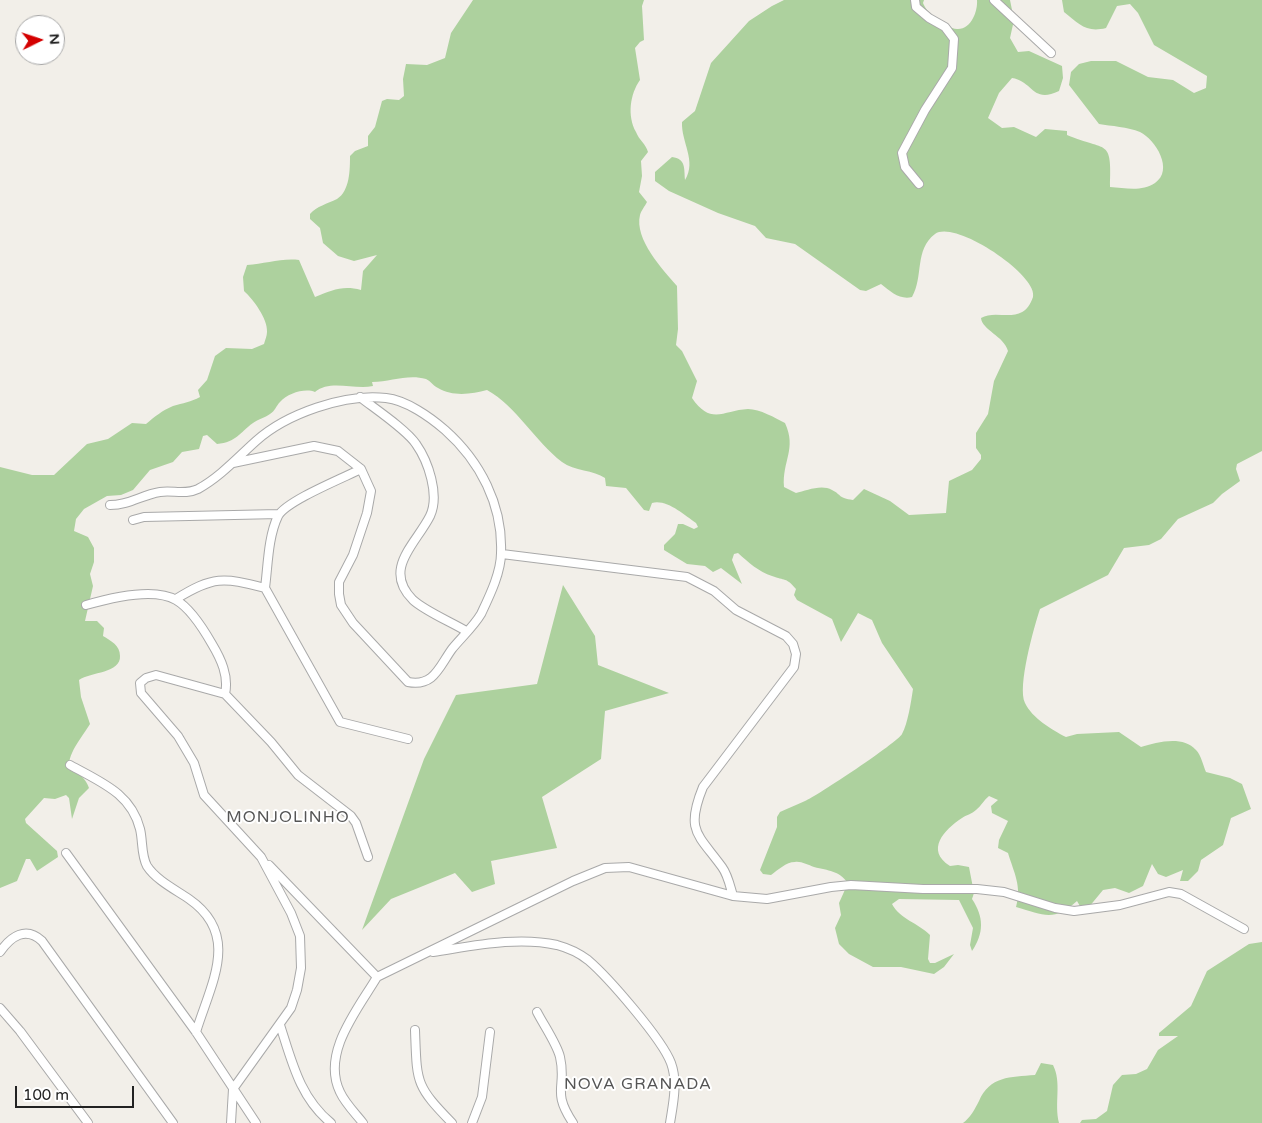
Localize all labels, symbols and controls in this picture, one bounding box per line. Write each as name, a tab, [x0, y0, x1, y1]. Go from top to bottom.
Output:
north arrow	[15, 15, 65, 65]
text: N	[46, 33, 63, 45]
district label: MONJOLINHO	[225, 808, 351, 828]
district label: NOVA GRANADA	[562, 1075, 714, 1095]
scale bar	[18, 1076, 136, 1108]
text: 100 m	[23, 1086, 69, 1104]

